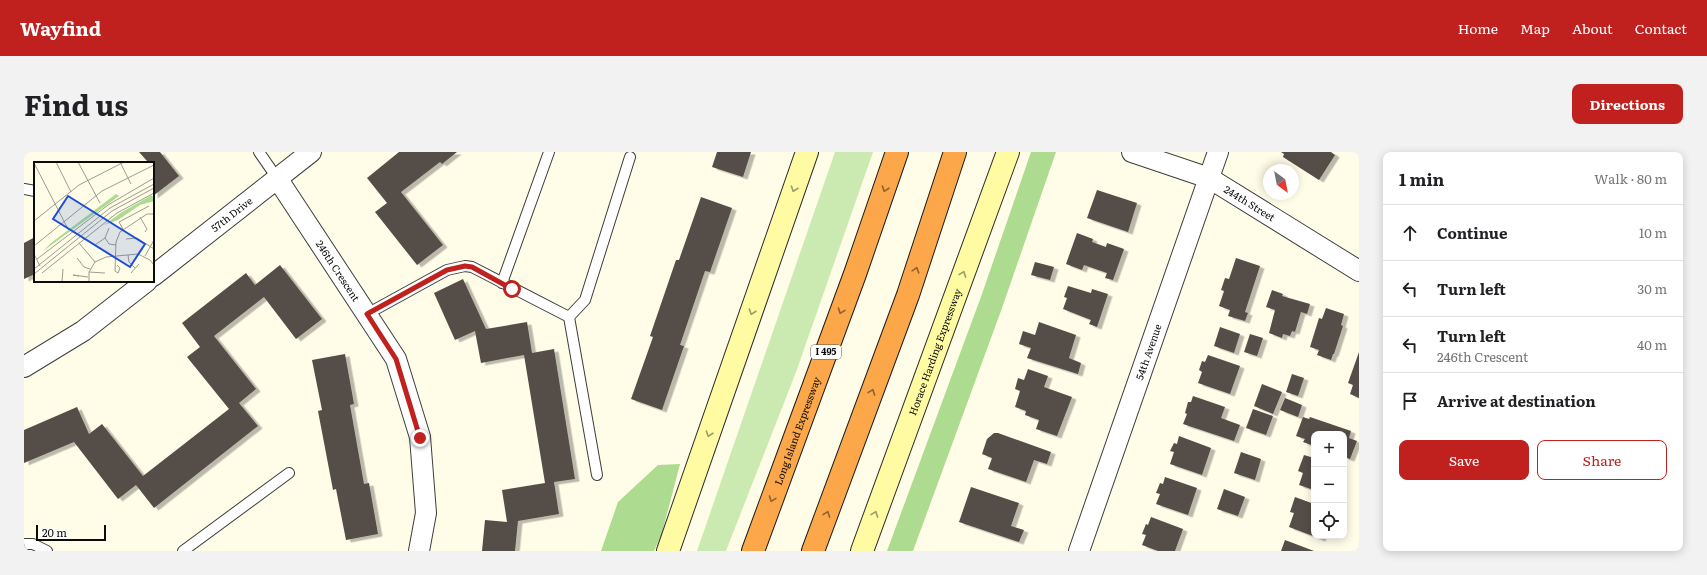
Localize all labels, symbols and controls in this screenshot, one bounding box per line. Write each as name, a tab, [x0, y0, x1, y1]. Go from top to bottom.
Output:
text: Wayfind	[20, 14, 101, 42]
text: Home	[1458, 18, 1498, 38]
text: Map	[1520, 18, 1550, 38]
text: About	[1572, 18, 1613, 38]
text: Contact	[1635, 18, 1687, 38]
text: Find us	[24, 83, 128, 125]
button: Directions	[1572, 84, 1683, 124]
inset map	[34, 162, 154, 282]
north arrow	[1263, 164, 1299, 200]
text: 1 min	[1399, 166, 1444, 191]
text: Walk · 80 m	[1594, 169, 1667, 188]
street label: 244th Street	[1221, 181, 1278, 224]
one-way arrow	[791, 185, 799, 192]
one-way arrow	[881, 185, 889, 192]
street label: 57th Drive	[207, 193, 255, 235]
text: Continue	[1437, 221, 1507, 244]
icon: ahead	[1399, 222, 1421, 244]
text: 10 m	[1639, 223, 1667, 242]
street label: 246th Crescent	[313, 237, 364, 304]
one-way arrow	[911, 267, 920, 274]
one-way arrow	[959, 271, 967, 278]
text: Turn left	[1437, 277, 1506, 300]
icon: left	[1399, 278, 1421, 300]
text: 30 m	[1637, 279, 1667, 298]
route start	[503, 280, 521, 298]
street label: Horace Harding Expressway	[904, 286, 965, 417]
one-way arrow	[748, 308, 756, 315]
one-way arrow	[838, 308, 846, 315]
street label: 54th Avenue	[1131, 322, 1165, 382]
text: Turn left	[1437, 324, 1506, 347]
icon: left	[1399, 334, 1421, 356]
text: 40 m	[1637, 335, 1667, 354]
road number: I 495	[811, 345, 841, 359]
text: 246th Crescent	[1437, 347, 1528, 366]
street label: Long Island Expressway	[770, 374, 824, 487]
one-way arrow	[867, 389, 875, 396]
text: Arrive at destination	[1437, 389, 1596, 412]
icon: arrive	[1399, 390, 1421, 412]
route end	[411, 429, 429, 447]
one-way arrow	[705, 431, 714, 438]
map controls	[1311, 431, 1347, 539]
button: +	[1311, 431, 1347, 467]
button: Save	[1399, 440, 1529, 480]
button: Share	[1537, 440, 1667, 480]
button: −	[1311, 467, 1347, 503]
one-way arrow	[768, 495, 776, 502]
button: locate	[1311, 503, 1347, 539]
one-way arrow	[822, 511, 830, 518]
one-way arrow	[870, 511, 879, 518]
scale bar	[36, 523, 106, 542]
text: 20 m	[42, 524, 67, 540]

